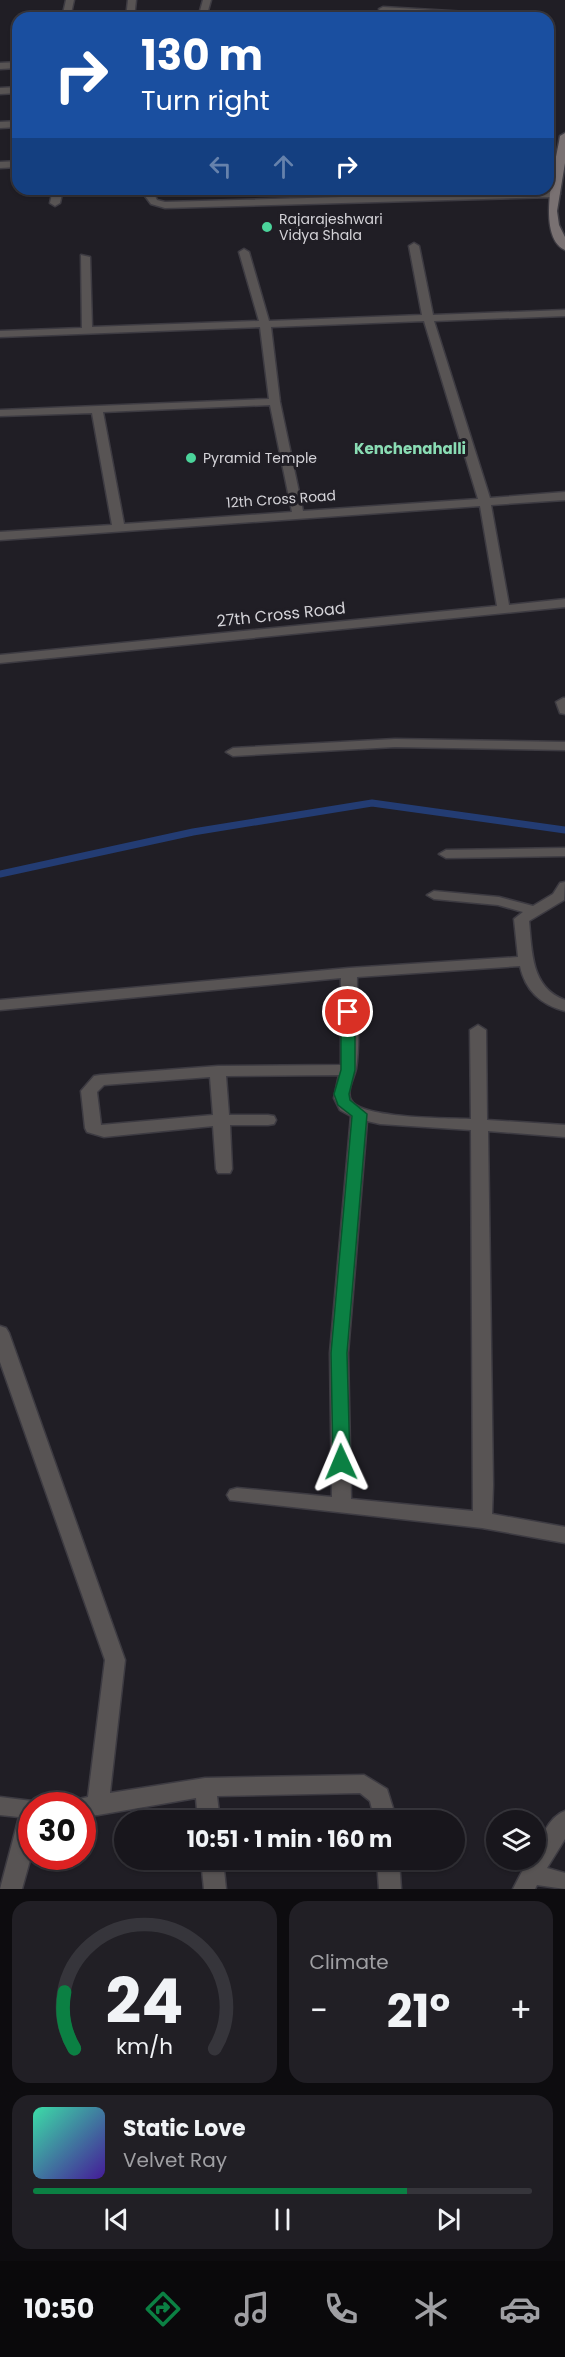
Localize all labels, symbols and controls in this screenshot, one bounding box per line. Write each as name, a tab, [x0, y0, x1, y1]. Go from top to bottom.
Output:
text: 130 m	[141, 26, 263, 85]
icon: right	[42, 36, 120, 114]
text: Turn right	[141, 82, 270, 119]
icon: left	[204, 150, 237, 183]
icon: ahead	[267, 150, 300, 183]
icon: right	[330, 150, 363, 183]
place label: Rajarajeshwari Vidya Shala	[279, 209, 383, 245]
marker: Rajarajeshwari Vidya Shala	[260, 220, 274, 234]
district label: Kenchenahalli	[354, 438, 466, 459]
place label: Pyramid Temple	[203, 448, 317, 468]
marker: Pyramid Temple	[184, 451, 198, 465]
street label: 12th Cross Road	[225, 485, 337, 513]
street label: 27th Cross Road	[215, 596, 347, 633]
pin	[322, 986, 373, 1037]
icon: arrive	[331, 995, 364, 1028]
position arrow	[309, 1430, 373, 1494]
speed limit sign: 30	[18, 1792, 96, 1870]
map controls	[486, 1810, 546, 1870]
button: layers	[486, 1810, 546, 1870]
text: 10:51 · 1 min · 160 m	[187, 1824, 392, 1855]
text: Climate	[310, 1948, 389, 1976]
text: 24	[105, 1957, 183, 2045]
text: 21°	[387, 1980, 450, 2043]
text: −	[310, 1987, 328, 2034]
text: +	[509, 1987, 532, 2034]
text: km/h	[116, 2031, 173, 2062]
text: Static Love	[123, 2113, 246, 2144]
text: Velvet Ray	[123, 2146, 227, 2174]
icon: previous	[100, 2203, 133, 2236]
icon: pause	[266, 2203, 299, 2236]
icon: next	[432, 2203, 465, 2236]
icon: directions	[142, 2288, 184, 2330]
icon: music	[231, 2288, 273, 2330]
icon: phone	[320, 2288, 362, 2330]
icon: climate	[410, 2288, 452, 2330]
icon: car	[499, 2288, 541, 2330]
text: 10:50	[24, 2290, 94, 2327]

